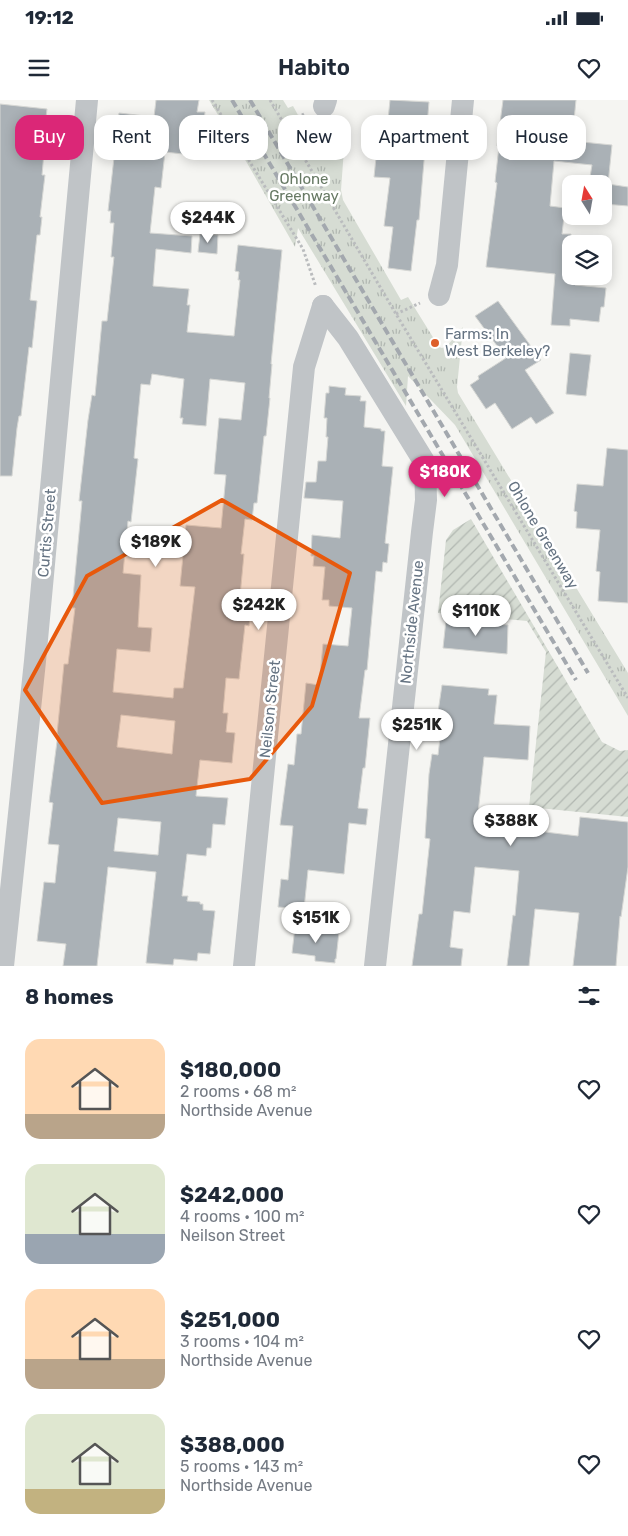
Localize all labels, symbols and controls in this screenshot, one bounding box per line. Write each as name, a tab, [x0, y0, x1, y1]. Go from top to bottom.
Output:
text: 19:12	[25, 6, 74, 29]
icon: menu	[25, 54, 53, 82]
text: Habito	[278, 54, 350, 81]
icon: heart	[575, 54, 603, 82]
chip: Buy	[15, 115, 84, 160]
chip: Rent	[94, 115, 169, 160]
chip: Filters	[179, 115, 268, 160]
chip: New	[278, 115, 351, 160]
chip: Apartment	[361, 115, 487, 160]
chip: House	[497, 115, 586, 160]
park label: Ohlone Greenway	[269, 170, 339, 205]
north arrow	[562, 175, 612, 225]
map controls	[562, 175, 612, 285]
pin: $244K	[173, 202, 243, 244]
text: $244K	[181, 208, 235, 227]
button: layers	[562, 235, 612, 285]
place label: Farms: In West Berkeley?	[445, 325, 550, 360]
marker: Farms: In West Berkeley?	[429, 337, 441, 349]
pin: $180K	[410, 456, 480, 498]
text: $180K	[420, 462, 470, 481]
street label: Ohlone Greenway	[504, 478, 582, 592]
street label: Curtis Street	[34, 488, 60, 578]
pin: $189K	[121, 526, 191, 568]
text: $189K	[131, 532, 181, 551]
street label: Northside Avenue	[397, 559, 427, 685]
pin: $242K	[224, 588, 294, 631]
pin: $110K	[441, 594, 511, 637]
text: $242K	[233, 595, 285, 614]
text: $110K	[452, 601, 500, 620]
street label: Neilson Street	[256, 659, 284, 759]
pin: $251K	[382, 708, 452, 751]
text: $251K	[392, 715, 442, 734]
pin: $388K	[476, 804, 546, 847]
text: $388K	[484, 811, 538, 830]
pin: $151K	[281, 902, 351, 944]
text: $151K	[292, 908, 340, 927]
icon: filters	[575, 982, 603, 1010]
text: 8 homes	[25, 984, 114, 1009]
text: $180,000	[180, 1057, 281, 1082]
icon: home	[65, 1059, 125, 1119]
icon: heart	[575, 1075, 603, 1103]
text: 2 rooms · 68 m²	[180, 1082, 297, 1101]
text: Northside Avenue	[180, 1101, 312, 1120]
text: $242,000	[180, 1182, 284, 1207]
icon: home	[65, 1184, 125, 1244]
icon: heart	[575, 1200, 603, 1228]
text: 4 rooms · 100 m²	[180, 1207, 304, 1226]
text: Neilson Street	[180, 1226, 285, 1245]
text: $251,000	[180, 1307, 280, 1332]
icon: home	[65, 1309, 125, 1369]
icon: heart	[575, 1325, 603, 1353]
text: 3 rooms · 104 m²	[180, 1332, 304, 1351]
text: Northside Avenue	[180, 1351, 312, 1370]
text: $388,000	[180, 1432, 285, 1457]
icon: home	[65, 1434, 125, 1494]
icon: heart	[575, 1450, 603, 1478]
text: 5 rooms · 143 m²	[180, 1457, 303, 1476]
text: Northside Avenue	[180, 1476, 312, 1495]

